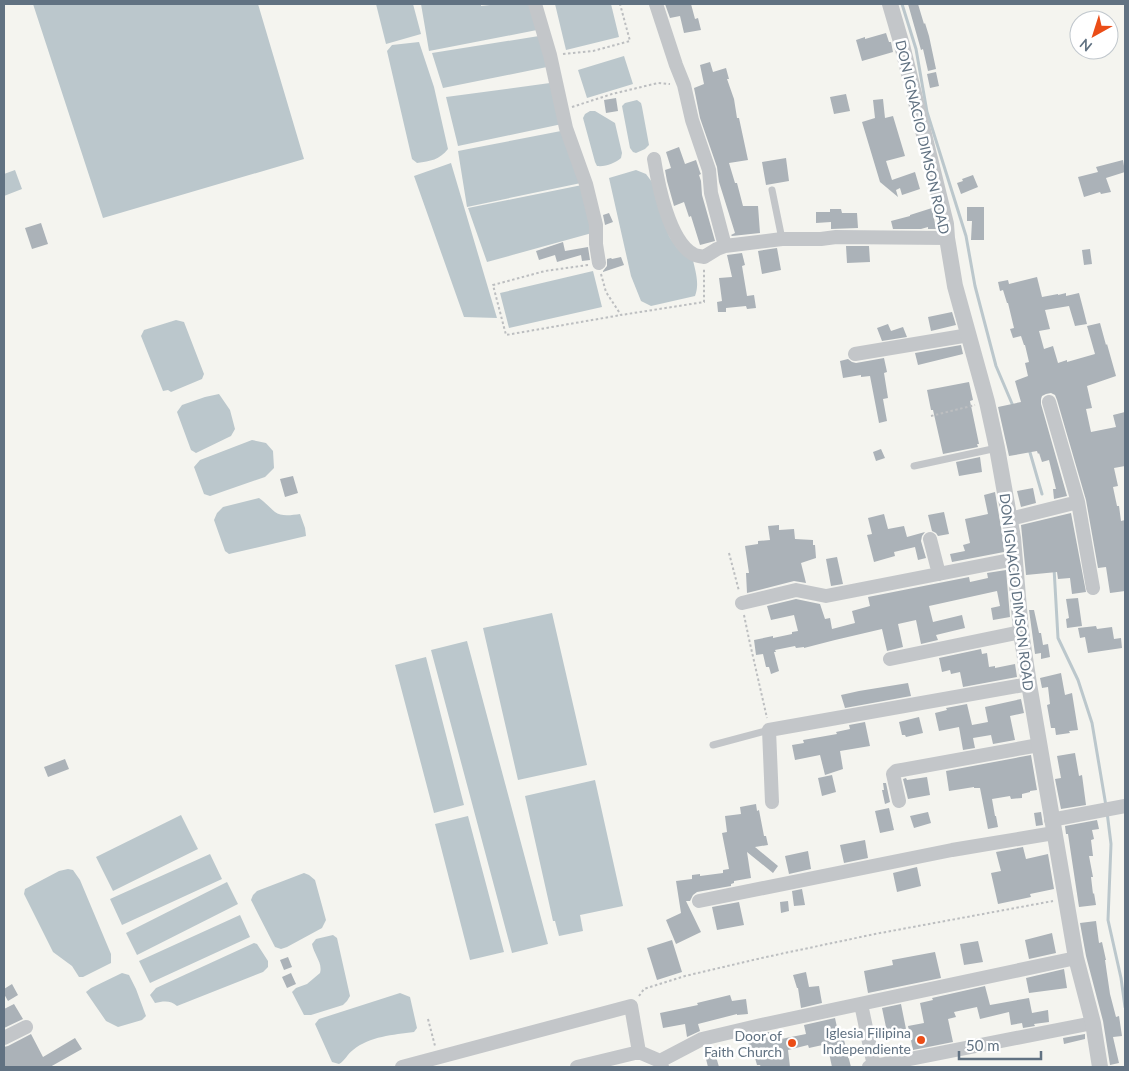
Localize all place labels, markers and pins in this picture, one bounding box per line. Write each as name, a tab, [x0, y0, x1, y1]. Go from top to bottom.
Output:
place label: Iglesia Filipina Independiente	[822, 1024, 911, 1057]
place label: Door of Faith Church	[704, 1027, 782, 1060]
marker: Iglesia Filipina Independiente	[915, 1034, 927, 1046]
marker: Door of Faith Church	[786, 1037, 798, 1049]

